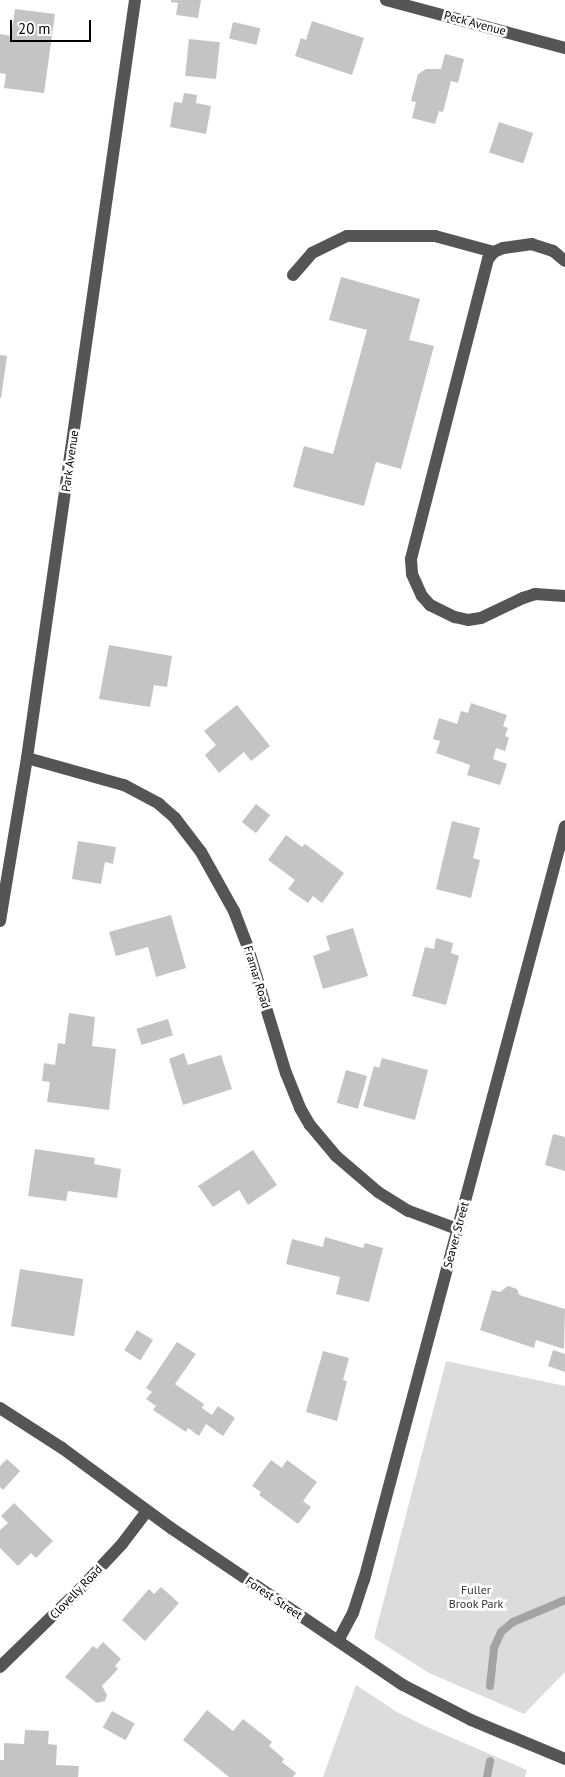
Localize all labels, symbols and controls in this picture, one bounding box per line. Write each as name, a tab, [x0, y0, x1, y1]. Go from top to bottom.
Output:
street label: Peck Avenue	[442, 8, 508, 38]
scale bar	[12, 10, 94, 42]
text: 20 m	[18, 19, 51, 38]
street label: Park Avenue	[59, 429, 81, 493]
street label: Framar Road	[241, 944, 273, 1010]
street label: Seaver Street	[440, 1200, 472, 1270]
street label: Clovelly Road	[47, 1562, 105, 1622]
street label: Forest Street	[243, 1574, 305, 1622]
park label: Fuller Brook Park	[449, 1583, 503, 1611]

